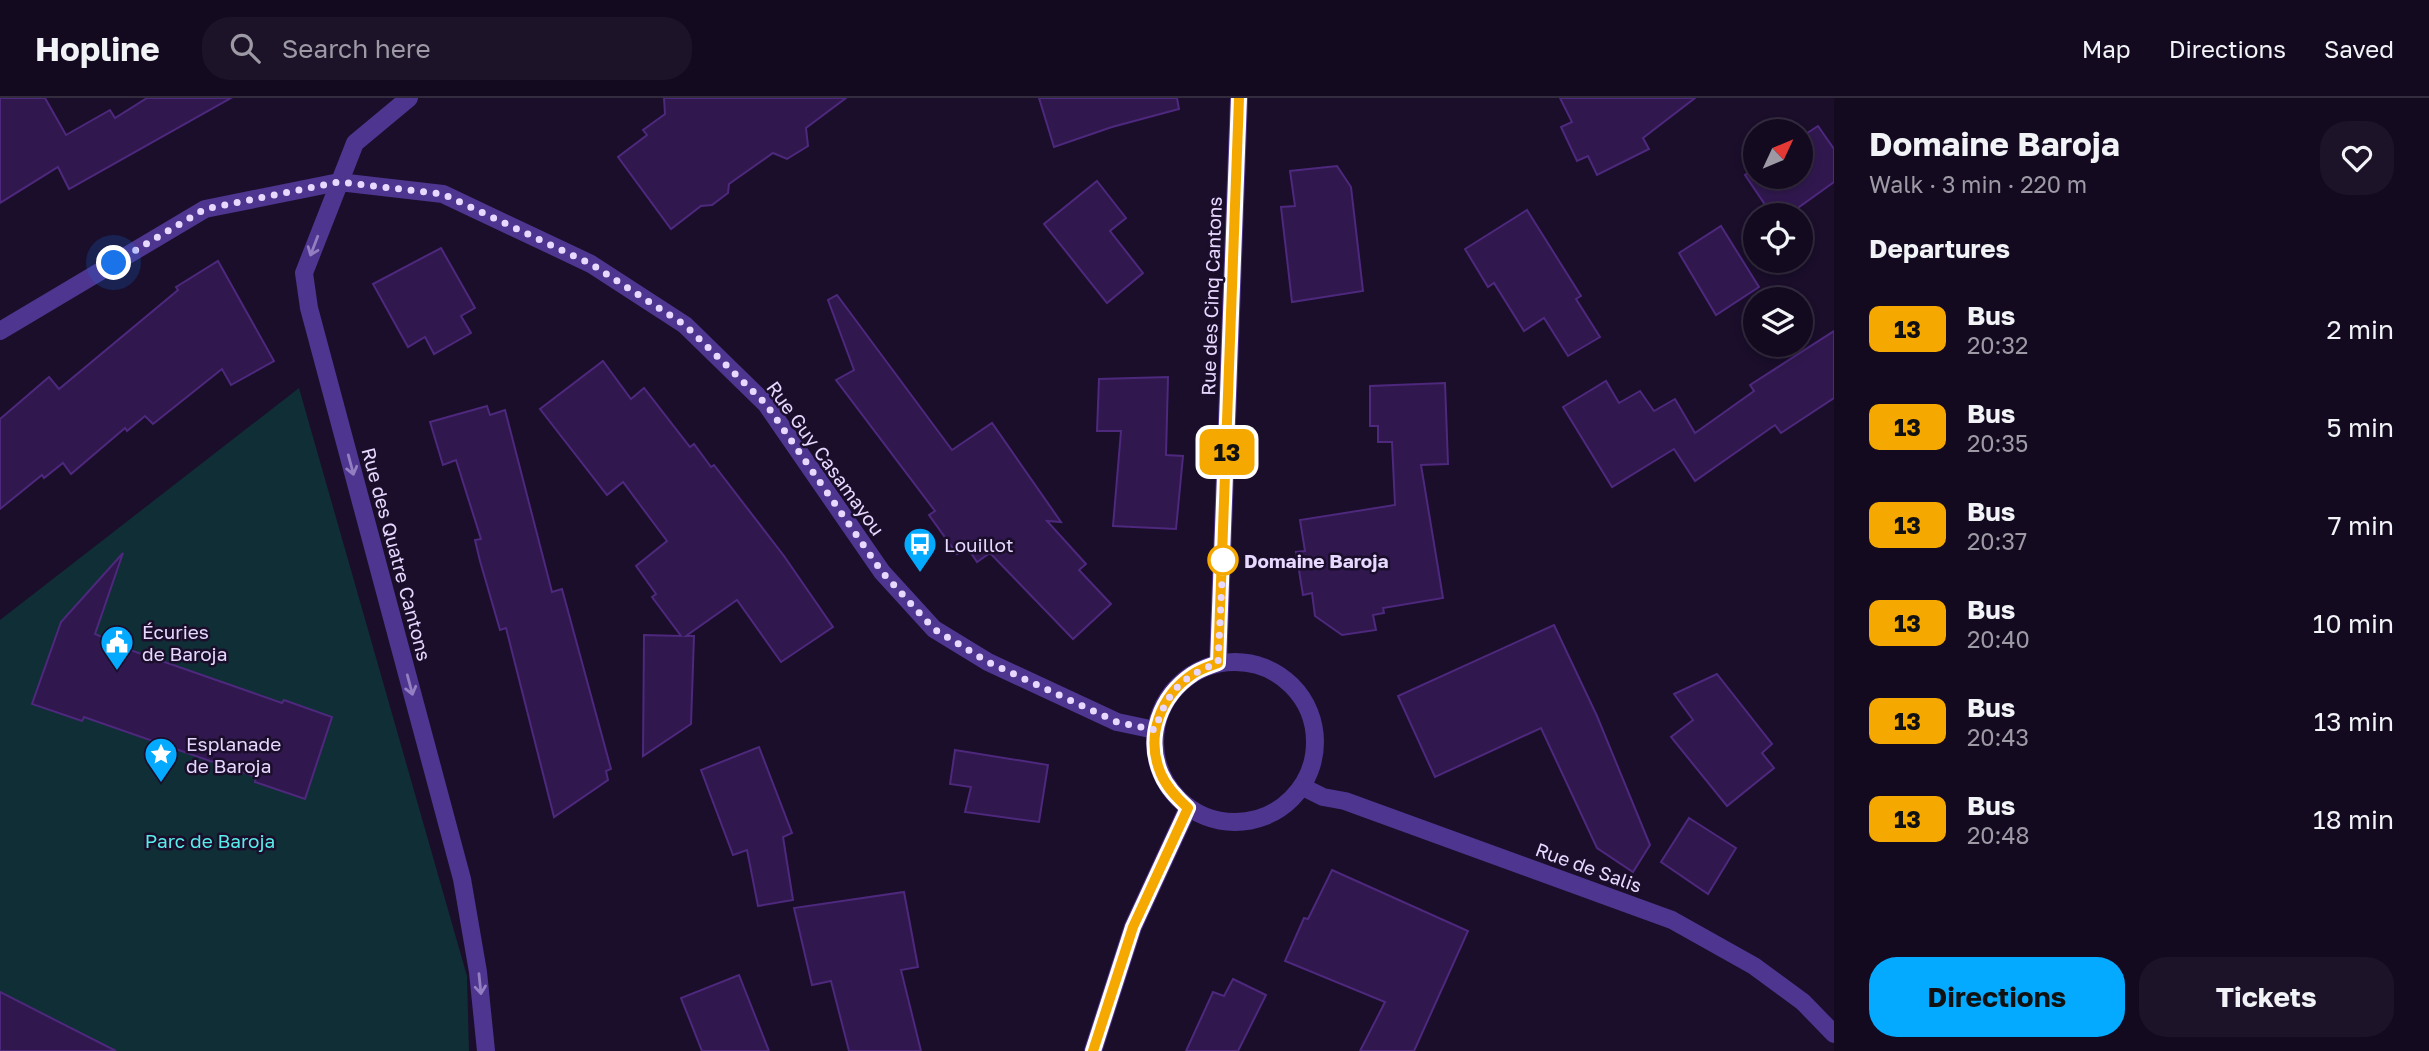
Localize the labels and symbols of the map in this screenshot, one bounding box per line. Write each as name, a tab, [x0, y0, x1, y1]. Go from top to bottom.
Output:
north arrow	[1743, 119, 1813, 189]
street label: Rue des Cinq Cantons	[1196, 196, 1226, 396]
one-way arrow	[307, 234, 320, 256]
your location	[96, 245, 131, 280]
street label: Rue Guy Casamayou	[762, 376, 890, 540]
line badge: 13	[1196, 429, 1258, 475]
street label: Rue des Quatre Cantons	[357, 445, 437, 663]
one-way arrow	[345, 454, 358, 476]
bus stop icon: Louillot	[901, 525, 939, 574]
place label: Louillot	[944, 533, 1014, 556]
marker: Domaine Baroja	[1208, 545, 1238, 575]
place label: Domaine Baroja	[1244, 549, 1388, 572]
place label: Écuries de Baroja	[142, 620, 227, 665]
public building icon: Écuries de Baroja	[98, 623, 136, 672]
one-way arrow	[404, 673, 417, 696]
place label: Esplanade de Baroja	[186, 732, 281, 777]
place icon: Esplanade de Baroja	[142, 735, 180, 784]
park label: Parc de Baroja	[145, 829, 275, 852]
street label: Rue de Salis	[1533, 837, 1645, 897]
one-way arrow	[473, 972, 486, 995]

